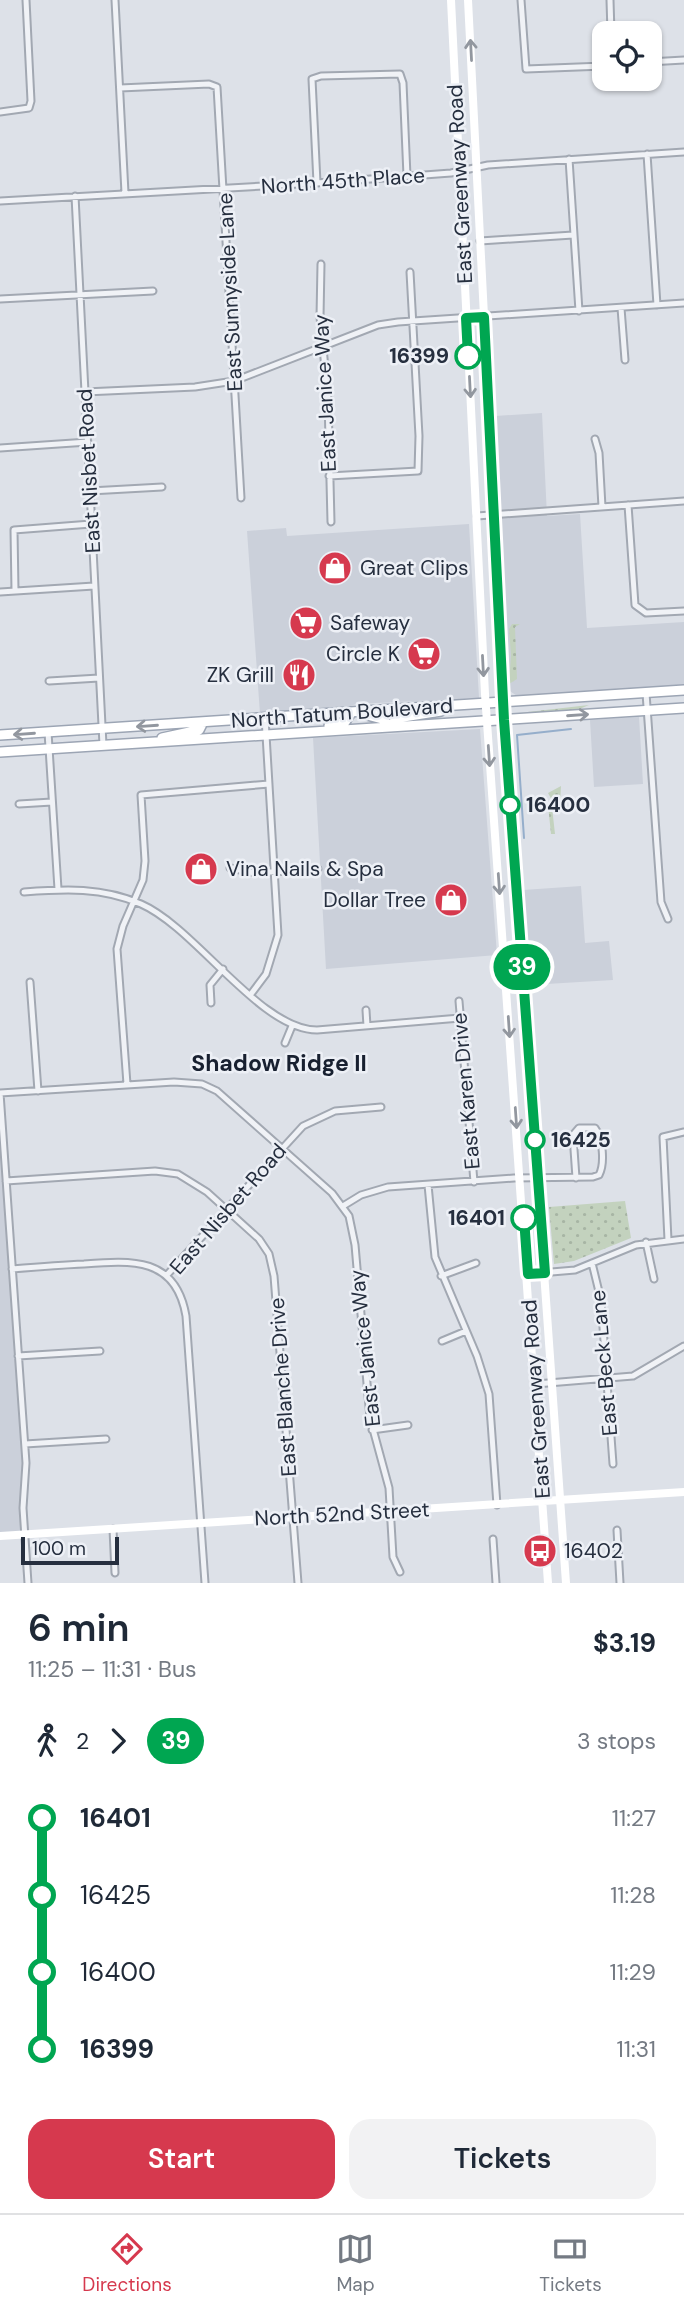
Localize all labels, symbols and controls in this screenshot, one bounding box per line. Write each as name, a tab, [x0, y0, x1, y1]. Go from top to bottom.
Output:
map controls	[592, 21, 662, 91]
button: locate	[592, 21, 662, 91]
one-way arrow	[464, 39, 477, 62]
street label: East Greenway Road	[441, 84, 479, 284]
street label: North 45th Place	[260, 161, 426, 201]
street label: East Sunnyside Lane	[211, 192, 249, 392]
street label: East Janice Way	[307, 313, 343, 473]
place label: 16399	[389, 342, 449, 370]
marker: 16399	[455, 343, 481, 369]
one-way arrow	[463, 375, 476, 398]
street label: East Nisbet Road	[71, 388, 107, 554]
shop icon: Great Clips	[316, 549, 354, 587]
place label: Great Clips	[360, 554, 469, 582]
supermarket icon: Safeway	[287, 604, 325, 642]
place label: Safeway	[330, 609, 411, 637]
supermarket icon: Circle K	[405, 635, 443, 673]
place label: Circle K	[326, 640, 400, 668]
one-way arrow	[477, 654, 490, 677]
restaurant icon: ZK Grill	[280, 656, 318, 694]
place label: ZK Grill	[207, 661, 274, 689]
street label: North Tatum Boulevard	[230, 691, 454, 735]
one-way arrow	[567, 709, 590, 722]
one-way arrow	[136, 720, 159, 733]
one-way arrow	[13, 728, 36, 741]
one-way arrow	[483, 744, 496, 766]
place label: 16400	[526, 791, 590, 819]
marker: 16400	[500, 795, 520, 815]
shop icon: Vina Nails & Spa	[182, 850, 220, 888]
place label: Vina Nails & Spa	[226, 855, 384, 883]
one-way arrow	[493, 872, 506, 894]
shop icon: Dollar Tree	[432, 881, 470, 919]
place label: Dollar Tree	[323, 886, 426, 914]
line badge: 39	[490, 944, 554, 990]
text: 39	[507, 951, 537, 982]
street label: East Karen Drive	[445, 1011, 487, 1170]
one-way arrow	[503, 1015, 516, 1038]
district label: Shadow Ridge II	[191, 1048, 367, 1078]
one-way arrow	[510, 1106, 523, 1128]
place label: 16425	[551, 1126, 611, 1154]
marker: 16425	[525, 1130, 545, 1150]
street label: East Nisbet Road	[163, 1138, 293, 1280]
place label: 16401	[448, 1204, 505, 1232]
marker: 16401	[511, 1205, 537, 1231]
street label: East Janice Way	[343, 1268, 387, 1428]
street label: East Beck Lane	[584, 1289, 624, 1437]
street label: East Blanche Drive	[263, 1297, 303, 1477]
street label: East Greenway Road	[515, 1299, 557, 1499]
street label: North 52nd Street	[254, 1495, 430, 1533]
bus stop icon: 16402	[521, 1532, 559, 1570]
scale bar	[21, 1534, 119, 1566]
text: 100 m	[32, 1536, 86, 1561]
place label: 16402	[564, 1537, 623, 1565]
text: 6 min	[28, 1603, 130, 1653]
text: $3.19	[593, 1626, 656, 1660]
text: 11:25 – 11:31 · Bus	[28, 1654, 197, 1684]
icon: walk	[28, 1722, 66, 1760]
icon: forward	[99, 1722, 137, 1760]
text: 39	[161, 1725, 190, 1756]
text: 2	[76, 1726, 89, 1756]
text: 3 stops	[577, 1726, 656, 1756]
text: 16401	[80, 1801, 151, 1835]
text: 11:27	[612, 1803, 656, 1833]
text: 16425	[80, 1878, 151, 1912]
text: 11:28	[610, 1880, 656, 1910]
text: 16400	[80, 1955, 156, 1989]
text: 11:29	[610, 1957, 656, 1987]
text: 16399	[80, 2032, 154, 2066]
text: 11:31	[617, 2034, 656, 2064]
button: Start	[28, 2119, 335, 2199]
button: Tickets	[349, 2119, 656, 2199]
tab: Directions	[82, 2230, 172, 2297]
tab: Map	[336, 2230, 375, 2297]
tab: Tickets	[539, 2230, 602, 2297]

